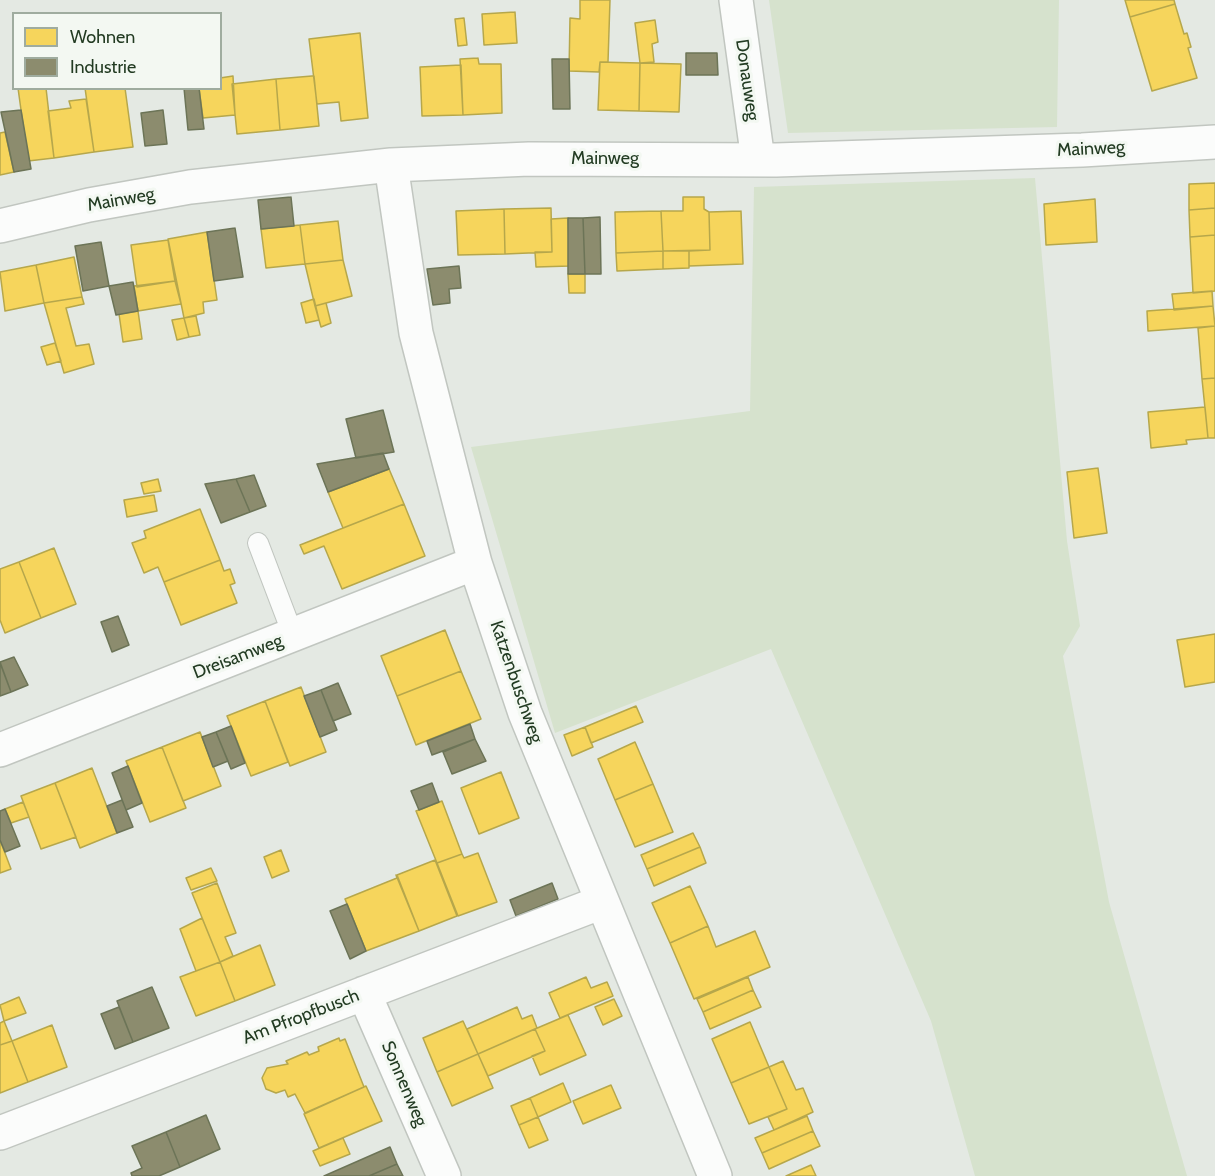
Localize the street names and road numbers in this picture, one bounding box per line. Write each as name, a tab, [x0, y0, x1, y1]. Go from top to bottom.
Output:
street label: Donauweg	[731, 38, 763, 122]
street label: Mainweg	[1056, 136, 1126, 162]
street label: Mainweg	[571, 148, 639, 170]
street label: Mainweg	[86, 183, 156, 217]
street label: Katzenbuschweg	[485, 618, 547, 746]
street label: Dreisamweg	[190, 630, 286, 684]
street label: Am Pfropfbusch	[240, 985, 362, 1049]
street label: Sonnenweg	[376, 1038, 432, 1130]

